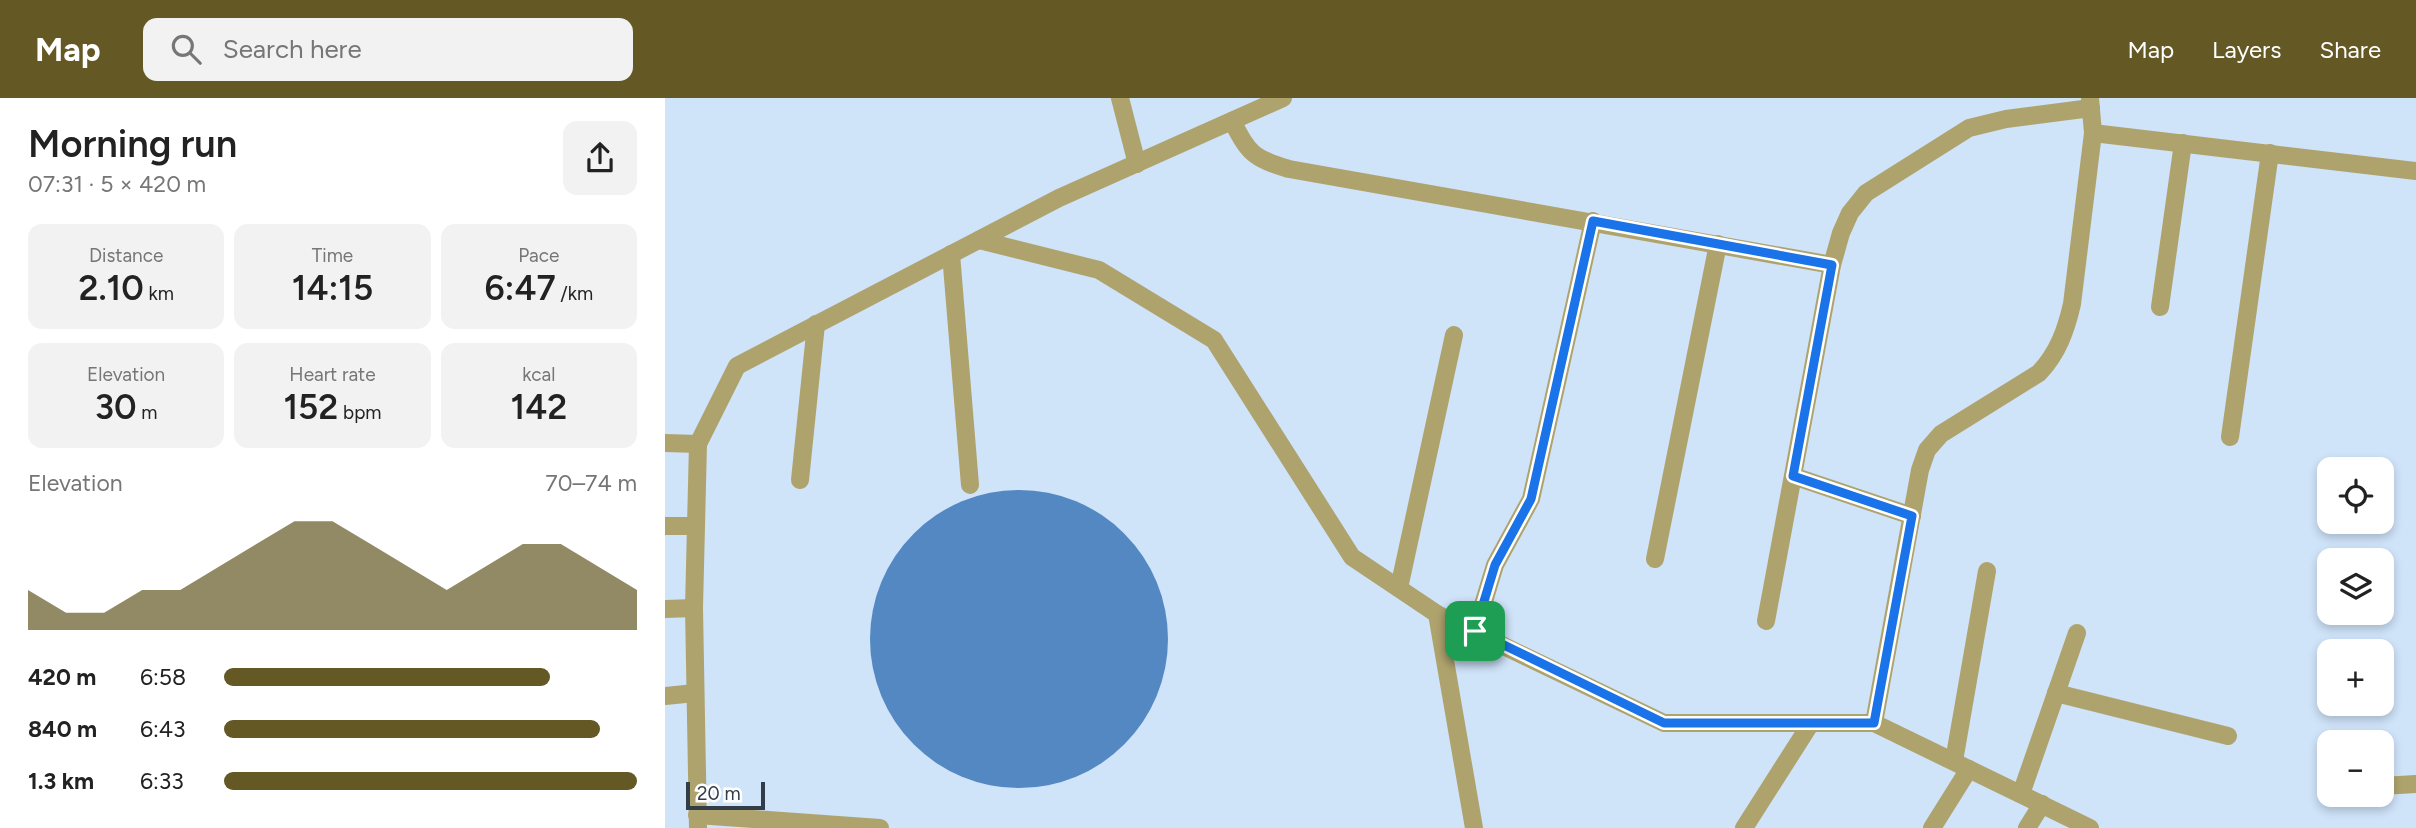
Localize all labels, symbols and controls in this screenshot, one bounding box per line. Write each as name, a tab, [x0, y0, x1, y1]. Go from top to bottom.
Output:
search box	[143, 18, 633, 81]
text: Map	[35, 30, 101, 69]
icon: search	[167, 30, 205, 68]
text: Search here	[223, 33, 362, 65]
text: Map	[2127, 35, 2174, 64]
text: Layers	[2212, 35, 2281, 64]
text: Share	[2319, 35, 2381, 64]
text: Morning run	[28, 121, 237, 167]
button: share	[563, 121, 637, 195]
text: 07:31 · 5 × 420 m	[28, 170, 206, 198]
text: Distance	[89, 244, 163, 267]
text: Time	[312, 244, 353, 267]
text: Pace	[518, 244, 559, 267]
text: 2.10	[78, 267, 144, 309]
text: 14:15	[292, 267, 373, 309]
text: 6:47	[485, 267, 556, 309]
text: km	[144, 282, 174, 305]
text: /km	[556, 282, 593, 305]
text: Elevation	[87, 363, 165, 386]
text: Heart rate	[289, 363, 376, 386]
text: kcal	[522, 363, 555, 386]
text: 30	[95, 386, 137, 428]
text: 152	[283, 386, 338, 428]
text: 142	[511, 386, 567, 428]
text: m	[137, 401, 158, 424]
text: bpm	[338, 401, 382, 424]
map controls	[2317, 457, 2394, 807]
button: locate	[2317, 457, 2394, 534]
text: Elevation	[28, 469, 123, 497]
text: 70–74 m	[545, 469, 637, 497]
button: layers	[2317, 548, 2394, 625]
pin	[1445, 601, 1505, 661]
icon: arrive	[1456, 612, 1494, 650]
button: +	[2317, 639, 2394, 716]
text: 420 m	[28, 663, 96, 691]
text: 6:58	[140, 663, 186, 691]
text: 840 m	[28, 715, 97, 743]
text: 6:43	[140, 715, 186, 743]
button: −	[2317, 730, 2394, 807]
text: 1.3 km	[28, 767, 94, 795]
text: 6:33	[140, 767, 184, 795]
scale bar	[686, 779, 765, 811]
text: 20 m	[697, 782, 741, 805]

